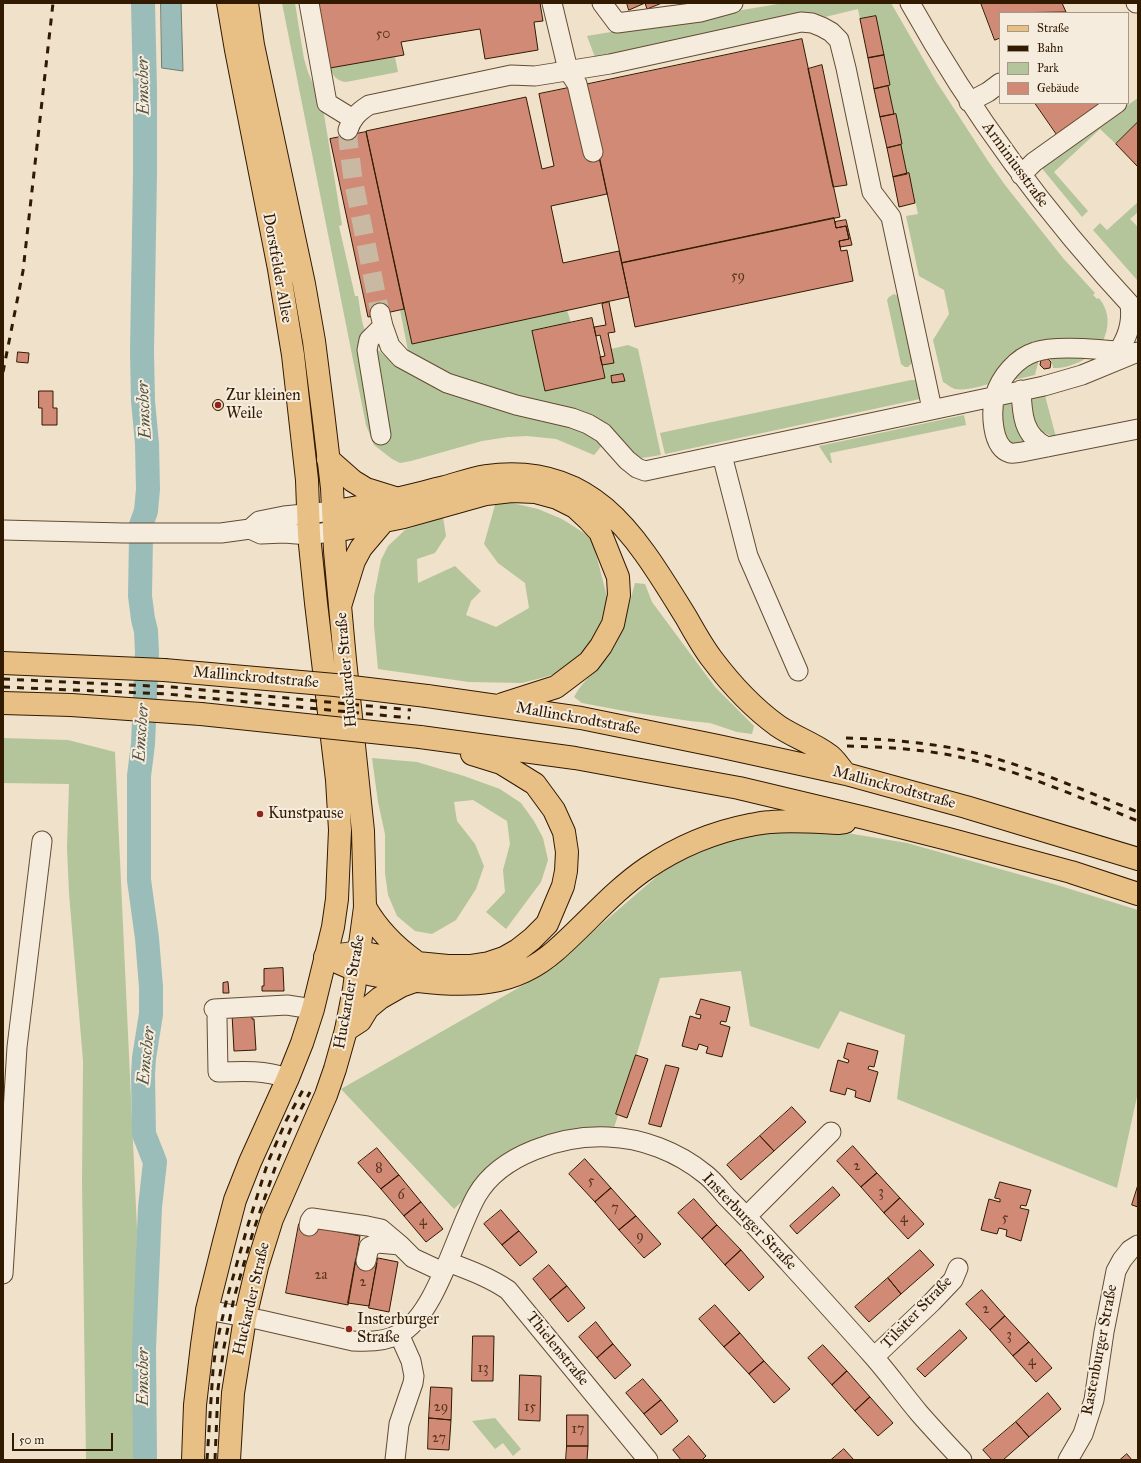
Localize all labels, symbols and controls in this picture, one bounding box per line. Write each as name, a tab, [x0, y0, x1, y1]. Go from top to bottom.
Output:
legend	[999, 12, 1129, 104]
text: Straße	[1037, 21, 1069, 35]
house number: 50	[376, 27, 390, 43]
text: Bahn	[1037, 41, 1063, 55]
water label: Emscher	[133, 56, 155, 116]
text: Park	[1037, 61, 1059, 75]
text: Gebäude	[1037, 81, 1079, 95]
street label: Arminiusstraße	[978, 118, 1052, 212]
street label: Dorstfelder Allee	[258, 212, 296, 324]
house number: 59	[731, 269, 745, 285]
water label: Emscher	[133, 380, 157, 440]
place label: Zur kleinen Weile	[226, 386, 301, 424]
marker: Zur kleinen Weile	[213, 400, 223, 410]
street label: Huckarder Straße	[332, 611, 362, 729]
street label: Mallinckrodtstraße	[192, 663, 320, 693]
street label: Mallinckrodtstraße	[514, 699, 642, 739]
water label: Emscher	[130, 703, 154, 763]
street label: Mallinckrodtstraße	[831, 762, 957, 814]
place label: Kunstpause	[268, 804, 344, 824]
marker: Kunstpause	[255, 809, 265, 819]
street label: Huckarder Straße	[330, 933, 370, 1051]
water label: Emscher	[134, 1026, 160, 1086]
house number: 2	[854, 1159, 860, 1175]
house number: 8	[375, 1161, 383, 1177]
street label: Insterburger Straße	[698, 1169, 800, 1275]
house number: 5	[588, 1174, 594, 1190]
house number: 3	[878, 1185, 884, 1201]
house number: 6	[397, 1188, 405, 1204]
house number: 7	[611, 1201, 619, 1217]
house number: 4	[900, 1211, 908, 1227]
house number: 5	[1002, 1211, 1008, 1227]
house number: 4	[419, 1214, 427, 1230]
house number: 9	[636, 1229, 644, 1245]
street label: Huckarder Straße	[230, 1240, 274, 1358]
house number: 2a	[315, 1268, 327, 1284]
street label: Tilsiter Straße	[877, 1272, 957, 1354]
house number: 2	[360, 1275, 366, 1291]
street label: Rastenburger Straße	[1078, 1283, 1122, 1417]
house number: 2	[983, 1302, 989, 1318]
street label: Thielenstraße	[521, 1308, 593, 1390]
place label: Insterburger Straße	[357, 1310, 439, 1348]
marker: Insterburger Straße	[344, 1324, 354, 1334]
house number: 3	[1006, 1328, 1012, 1344]
water label: Emscher	[134, 1348, 154, 1406]
house number: 4	[1028, 1354, 1036, 1370]
house number: 13	[477, 1361, 489, 1377]
house number: 29	[434, 1400, 448, 1416]
house number: 15	[524, 1400, 536, 1416]
house number: 17	[571, 1422, 585, 1438]
scale bar	[14, 1425, 115, 1451]
house number: 27	[432, 1431, 446, 1447]
text: 50 m	[19, 1433, 44, 1447]

